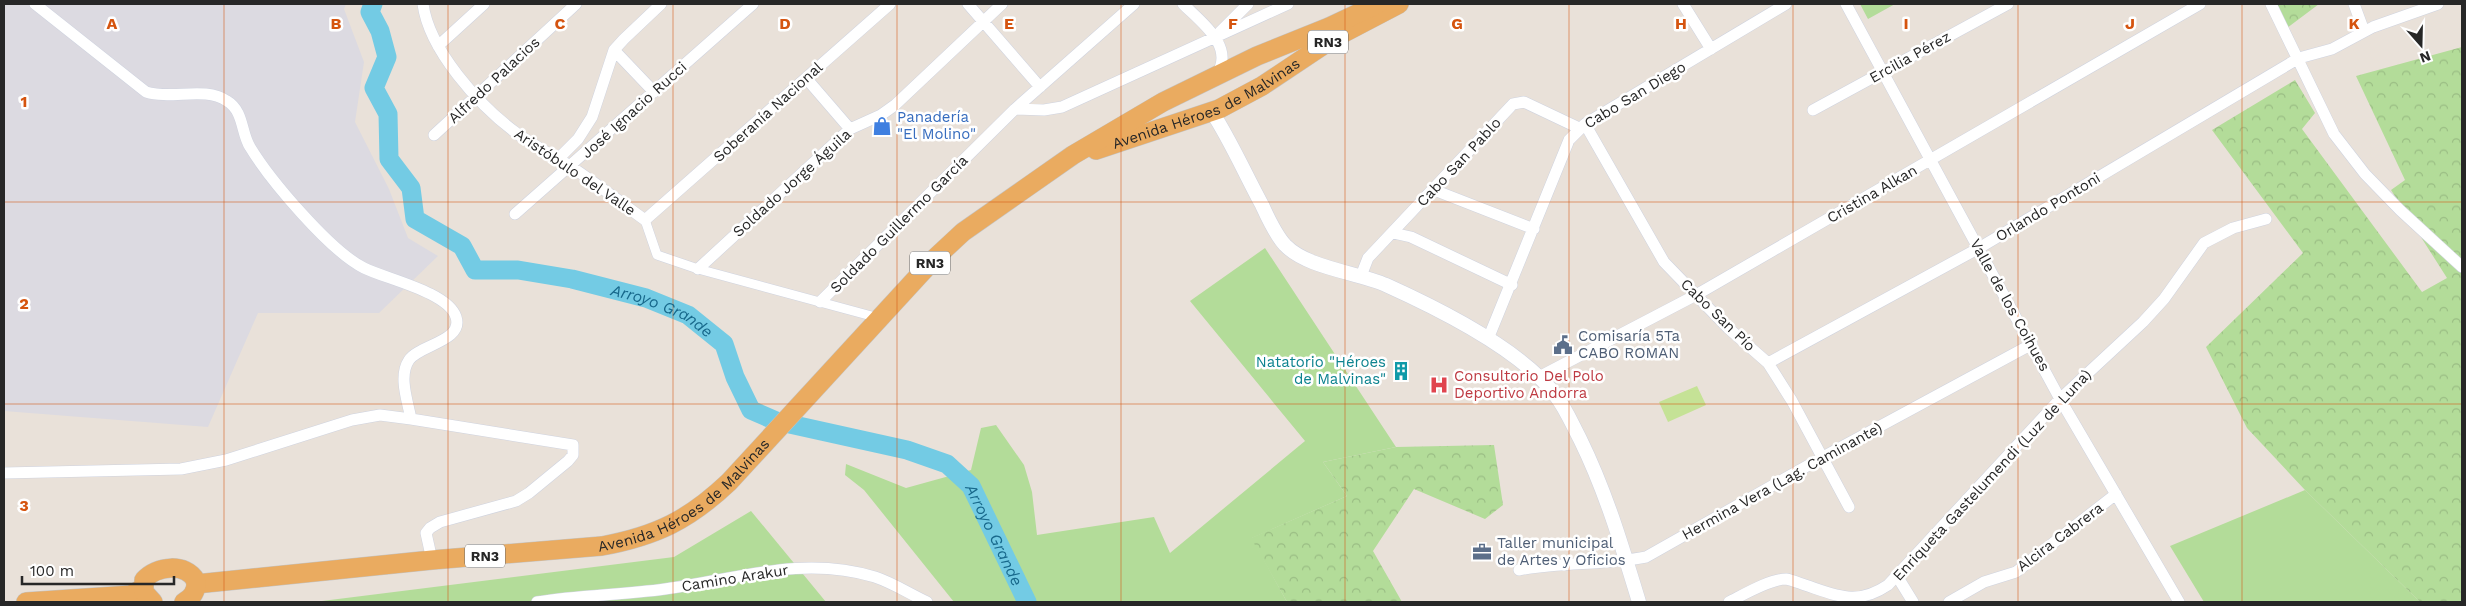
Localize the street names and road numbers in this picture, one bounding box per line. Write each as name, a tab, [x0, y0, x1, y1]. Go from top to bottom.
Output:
street label: Ercilia Pérez	[1866, 27, 1954, 87]
road number: RN3	[1308, 31, 1348, 54]
street label: Alfredo Palacios	[445, 33, 544, 127]
street label: Avenida Héroes de Malvinas	[1110, 54, 1303, 153]
street label: José Ignacio Rucci	[578, 58, 690, 162]
street label: Soberanía Nacional	[710, 58, 827, 166]
street label: Cabo San Diego	[1581, 58, 1689, 132]
street label: Cabo San Pablo	[1413, 114, 1505, 210]
street label: Aristóbulo del Valle	[511, 125, 639, 219]
street label: Soldado Jorge Águila	[729, 125, 855, 241]
street label: Soldado Guillermo García	[826, 151, 972, 297]
street label: Cristina Alkan	[1824, 161, 1920, 227]
street label: Orlando Pontoni	[1992, 169, 2104, 245]
street label: Valle de los Coihues	[1966, 236, 2054, 374]
road number: RN3	[910, 252, 950, 274]
street label: Cabo San Pío	[1677, 275, 1759, 355]
street label: Enriqueta Gastelumendi (Luz de Luna)	[1889, 366, 2095, 584]
street label: Hermina Vera (Lag. Caminante)	[1679, 418, 1885, 544]
street label: Avenida Héroes de Malvinas	[597, 435, 773, 556]
street label: Alcira Cabrera	[2013, 498, 2107, 575]
road number: RN3	[465, 544, 505, 568]
street label: Camino Arakur	[680, 561, 790, 595]

